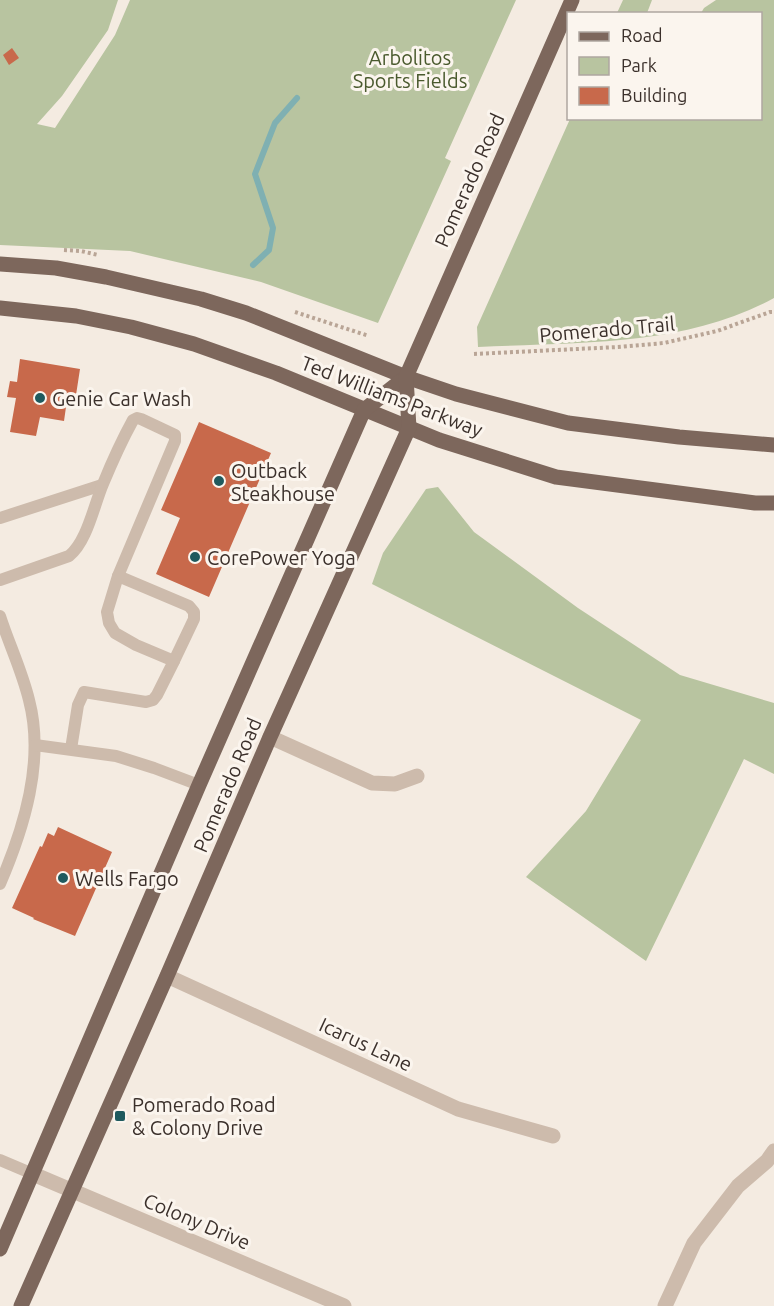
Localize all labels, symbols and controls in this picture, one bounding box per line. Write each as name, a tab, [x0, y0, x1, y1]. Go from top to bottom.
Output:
legend	[567, 12, 762, 120]
text: Road	[621, 25, 663, 45]
park label: Arbolitos Sports Fields	[353, 46, 467, 92]
text: Park	[621, 55, 657, 75]
text: Building	[621, 85, 687, 105]
street label: Pomerado Road	[429, 110, 509, 250]
street label: Pomerado Trail	[538, 312, 676, 346]
street label: Ted Williams Parkway	[298, 351, 486, 441]
place label: Genie Car Wash	[52, 387, 191, 410]
marker: Genie Car Wash	[33, 391, 47, 405]
place label: Outback Steakhouse	[231, 459, 335, 505]
marker: Outback Steakhouse	[212, 474, 226, 488]
place label: CorePower Yoga	[207, 546, 356, 569]
marker: CorePower Yoga	[188, 550, 202, 564]
street label: Pomerado Road	[188, 714, 266, 856]
place label: Wells Fargo	[75, 867, 179, 890]
marker: Wells Fargo	[56, 871, 70, 885]
street label: Icarus Lane	[316, 1012, 416, 1076]
place label: Pomerado Road & Colony Drive	[132, 1093, 276, 1139]
marker: Pomerado Road & Colony Drive	[113, 1109, 127, 1123]
street label: Colony Drive	[140, 1188, 254, 1254]

